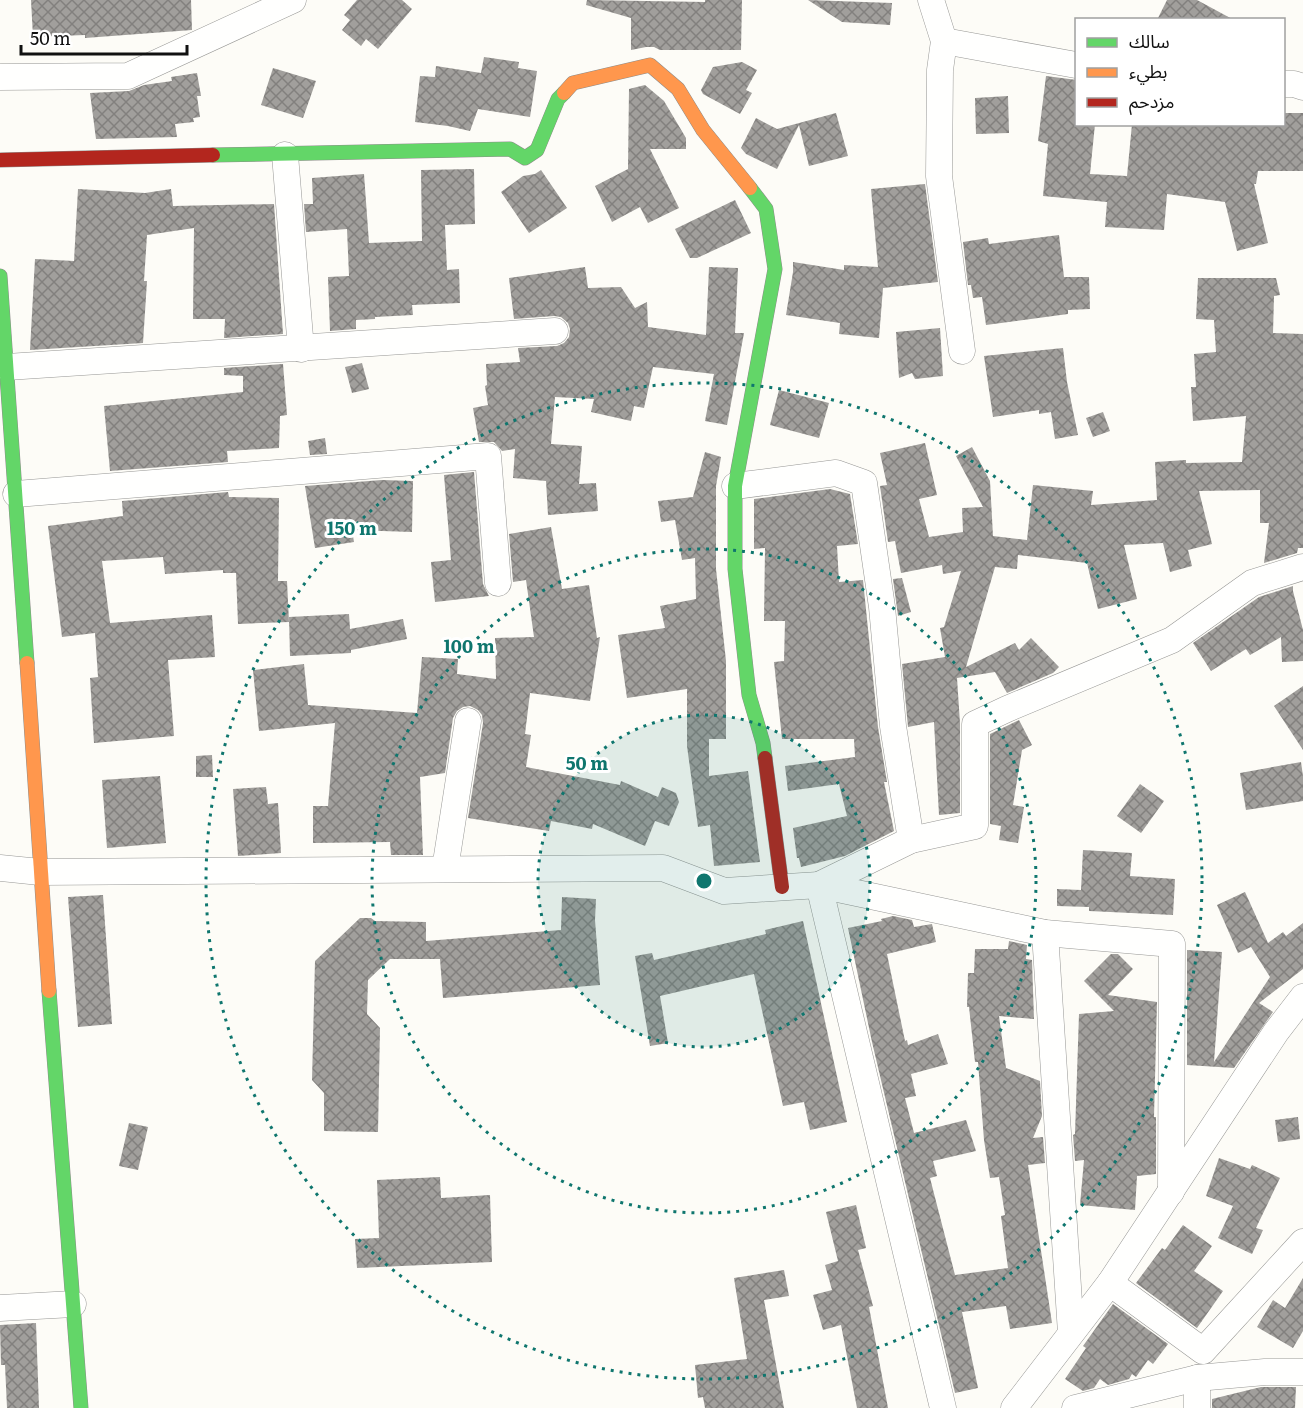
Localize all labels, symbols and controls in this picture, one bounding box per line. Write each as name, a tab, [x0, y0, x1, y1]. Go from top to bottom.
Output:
scale bar	[21, 18, 188, 56]
legend	[1075, 18, 1285, 126]
text: 50 m	[30, 24, 71, 51]
text: سالك	[1129, 27, 1170, 54]
text: بطيء	[1129, 57, 1167, 85]
text: مزدحم	[1129, 87, 1174, 115]
text: 150 m	[327, 514, 377, 541]
text: 100 m	[443, 632, 495, 659]
text: 50 m	[566, 749, 608, 776]
centre of rings	[694, 871, 714, 891]

